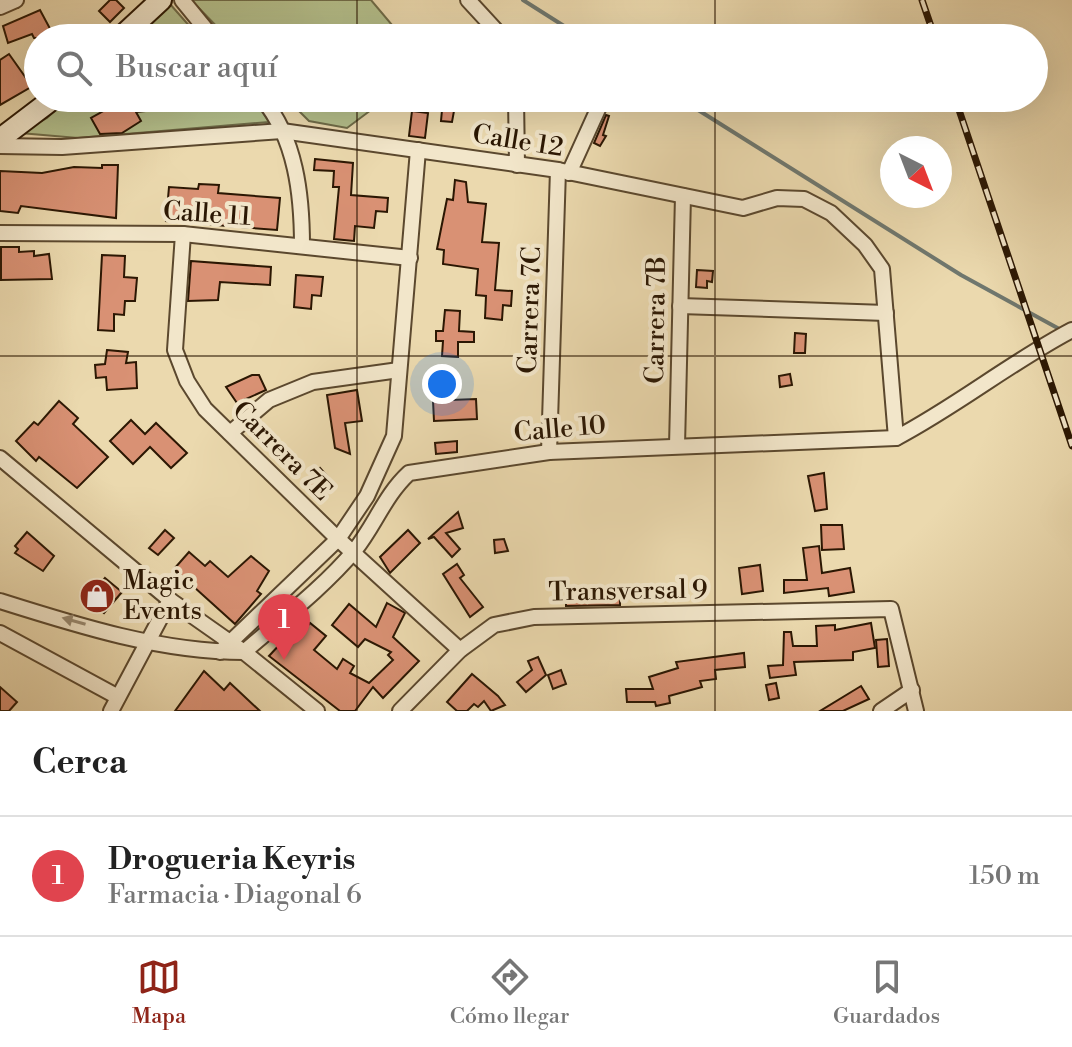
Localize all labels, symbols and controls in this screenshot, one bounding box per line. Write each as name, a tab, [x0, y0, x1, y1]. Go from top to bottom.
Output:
search box	[24, 24, 1048, 112]
icon: search	[52, 46, 96, 90]
text: Buscar aquí	[116, 49, 278, 87]
street label: Calle 12	[470, 118, 566, 164]
north arrow	[880, 136, 952, 208]
street label: Calle 11	[162, 195, 252, 233]
street label: Carrera 7C	[512, 246, 548, 374]
street label: Carrera 7B	[639, 256, 673, 384]
your location	[422, 364, 462, 404]
street label: Carrera 7E	[226, 395, 338, 507]
street label: Calle 10	[513, 409, 607, 449]
place label: Magic Events	[123, 565, 202, 627]
street label: Transversal 9	[548, 574, 708, 608]
shop icon: Magic Events	[78, 577, 116, 615]
pin: 1	[258, 594, 310, 660]
one-way arrow	[62, 614, 86, 627]
text: Cerca	[32, 742, 127, 784]
text: Drogueria Keyris	[108, 841, 355, 879]
text: 1	[52, 860, 64, 892]
text: 150 m	[969, 860, 1040, 892]
text: Farmacia · Diagonal 6	[108, 879, 362, 911]
tab: Mapa	[132, 955, 186, 1030]
tab: Cómo llegar	[450, 955, 569, 1030]
tab: Guardados	[833, 955, 940, 1030]

